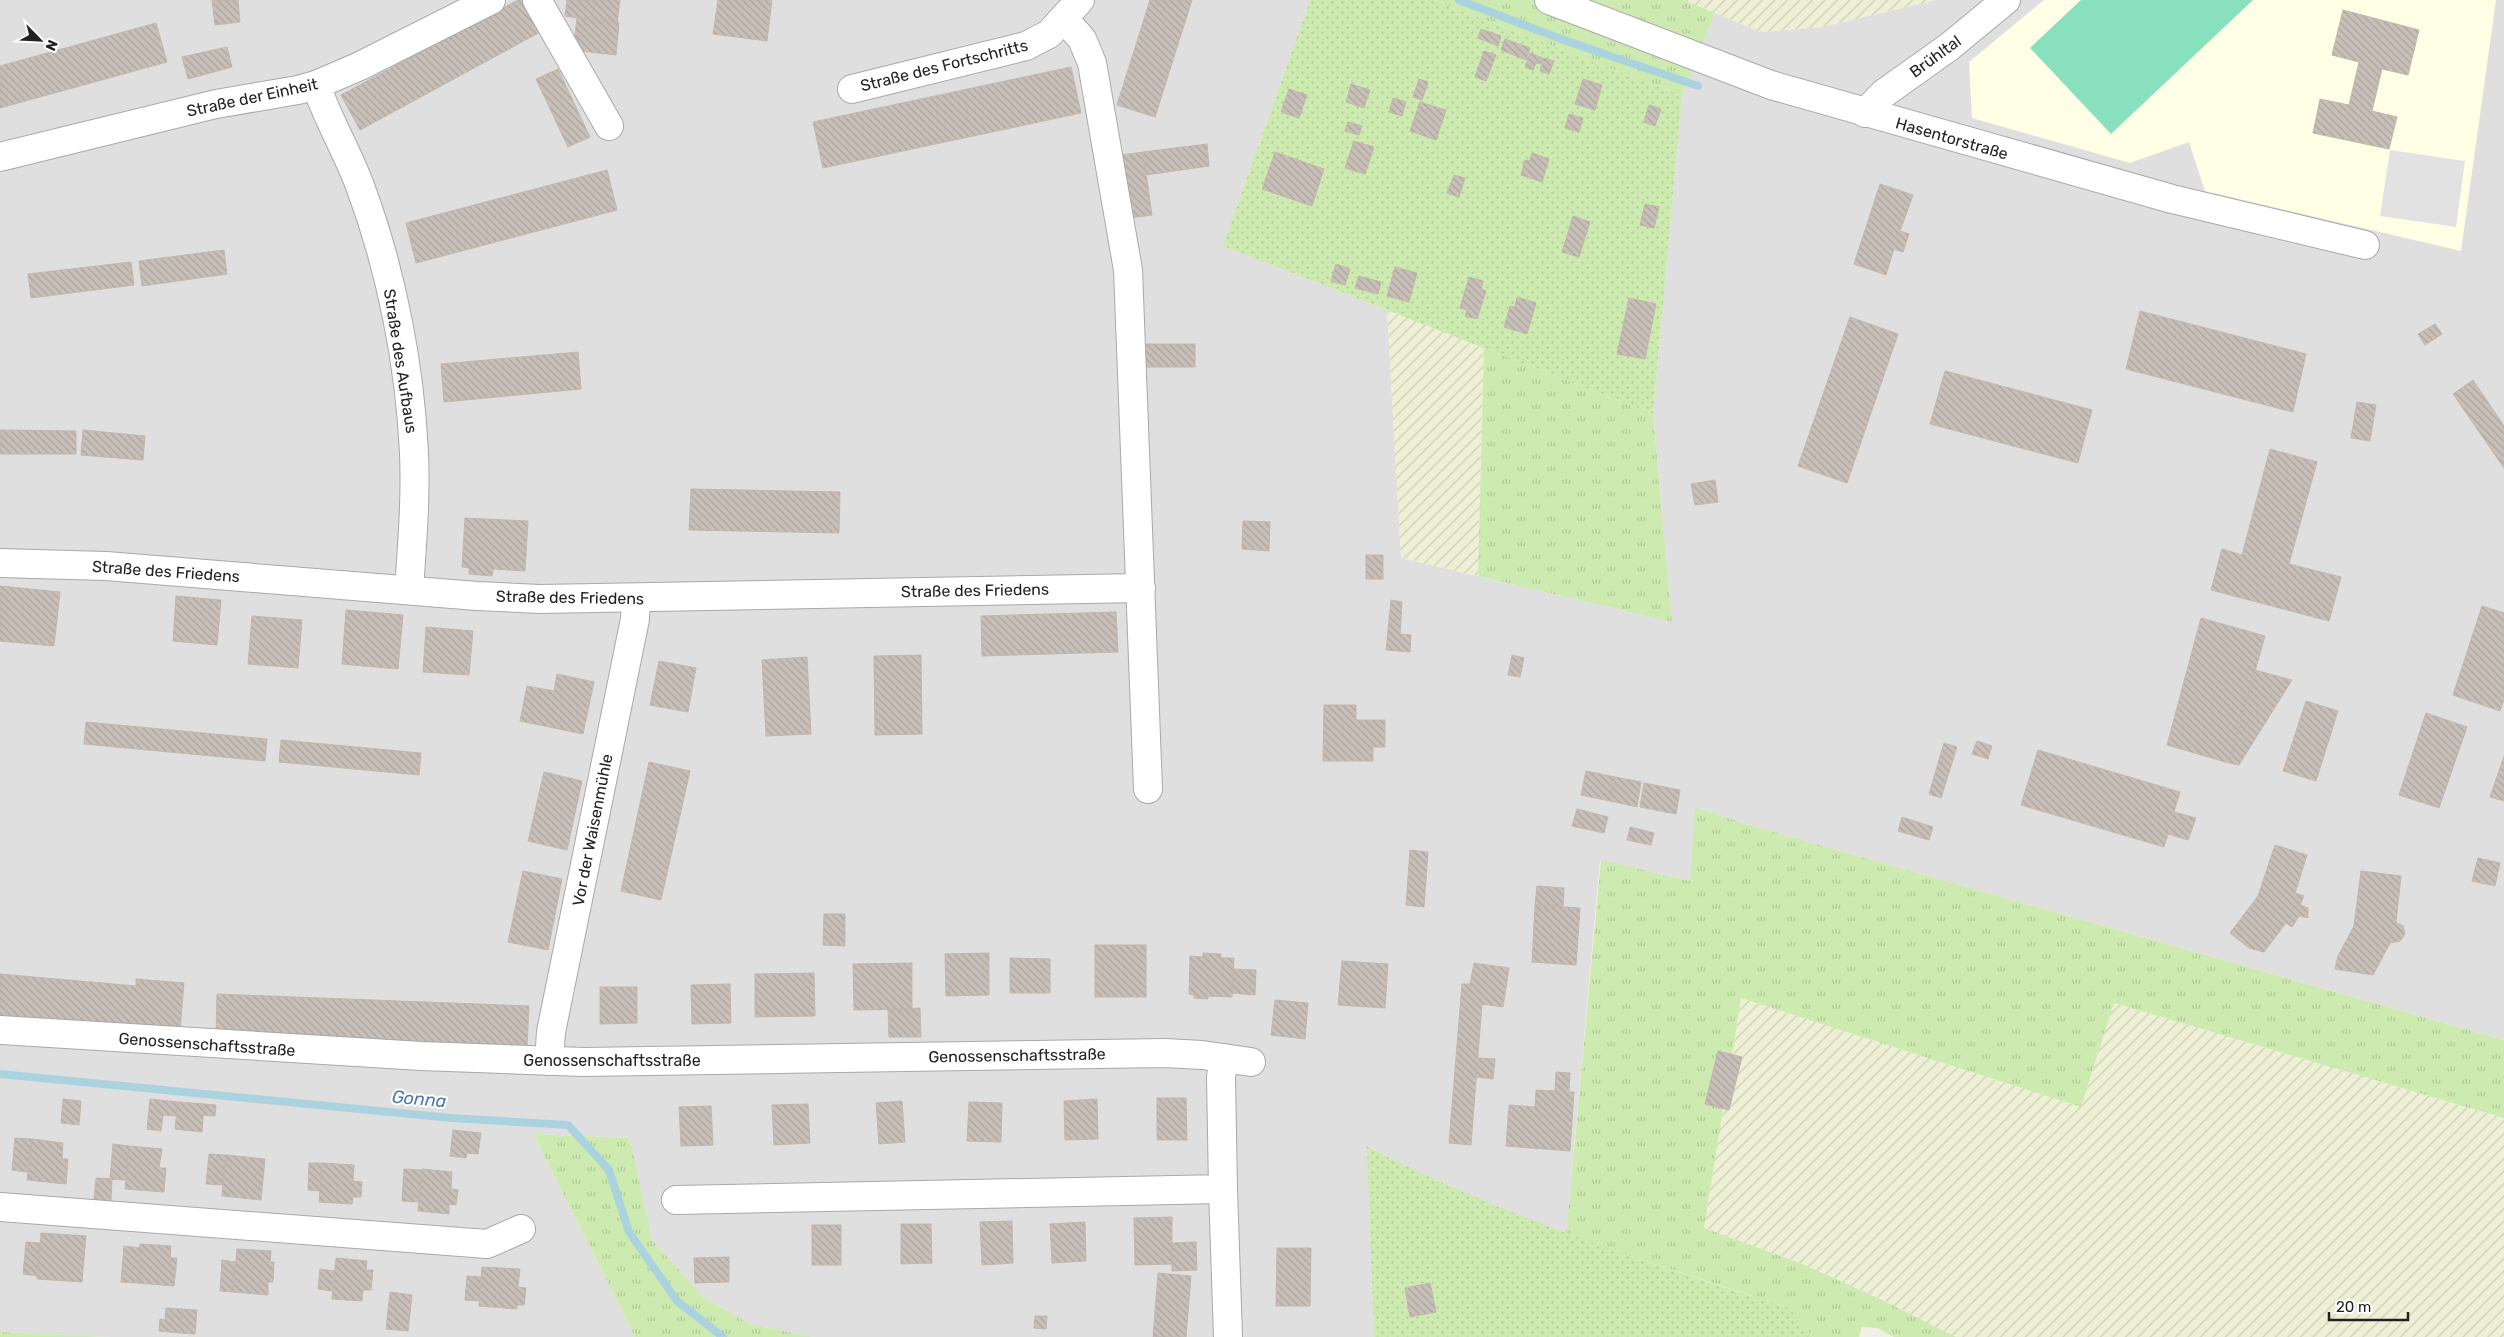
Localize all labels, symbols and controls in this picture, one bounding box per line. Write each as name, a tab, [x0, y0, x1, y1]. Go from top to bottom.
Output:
north arrow	[15, 15, 65, 65]
street label: Brühltal	[1906, 31, 1965, 81]
street label: Straße des Fortschritts	[858, 35, 1030, 95]
text: N	[42, 37, 61, 53]
street label: Straße der Einheit	[185, 74, 319, 121]
street label: Hasentorstraße	[1893, 113, 2010, 164]
street label: Straße des Aufbaus	[380, 287, 421, 435]
street label: Straße des Friedens	[91, 557, 241, 586]
street label: Straße des Friedens	[901, 580, 1049, 601]
street label: Straße des Friedens	[496, 587, 644, 608]
street label: Vor der Waisenmühle	[568, 752, 617, 908]
street label: Genossenschaftsstraße	[118, 1029, 296, 1060]
street label: Genossenschaftsstraße	[928, 1044, 1106, 1067]
street label: Genossenschaftsstraße	[523, 1051, 701, 1070]
water label: Gonna	[391, 1086, 448, 1112]
scale bar	[2329, 1290, 2408, 1322]
text: 20 m	[2336, 1298, 2371, 1316]

